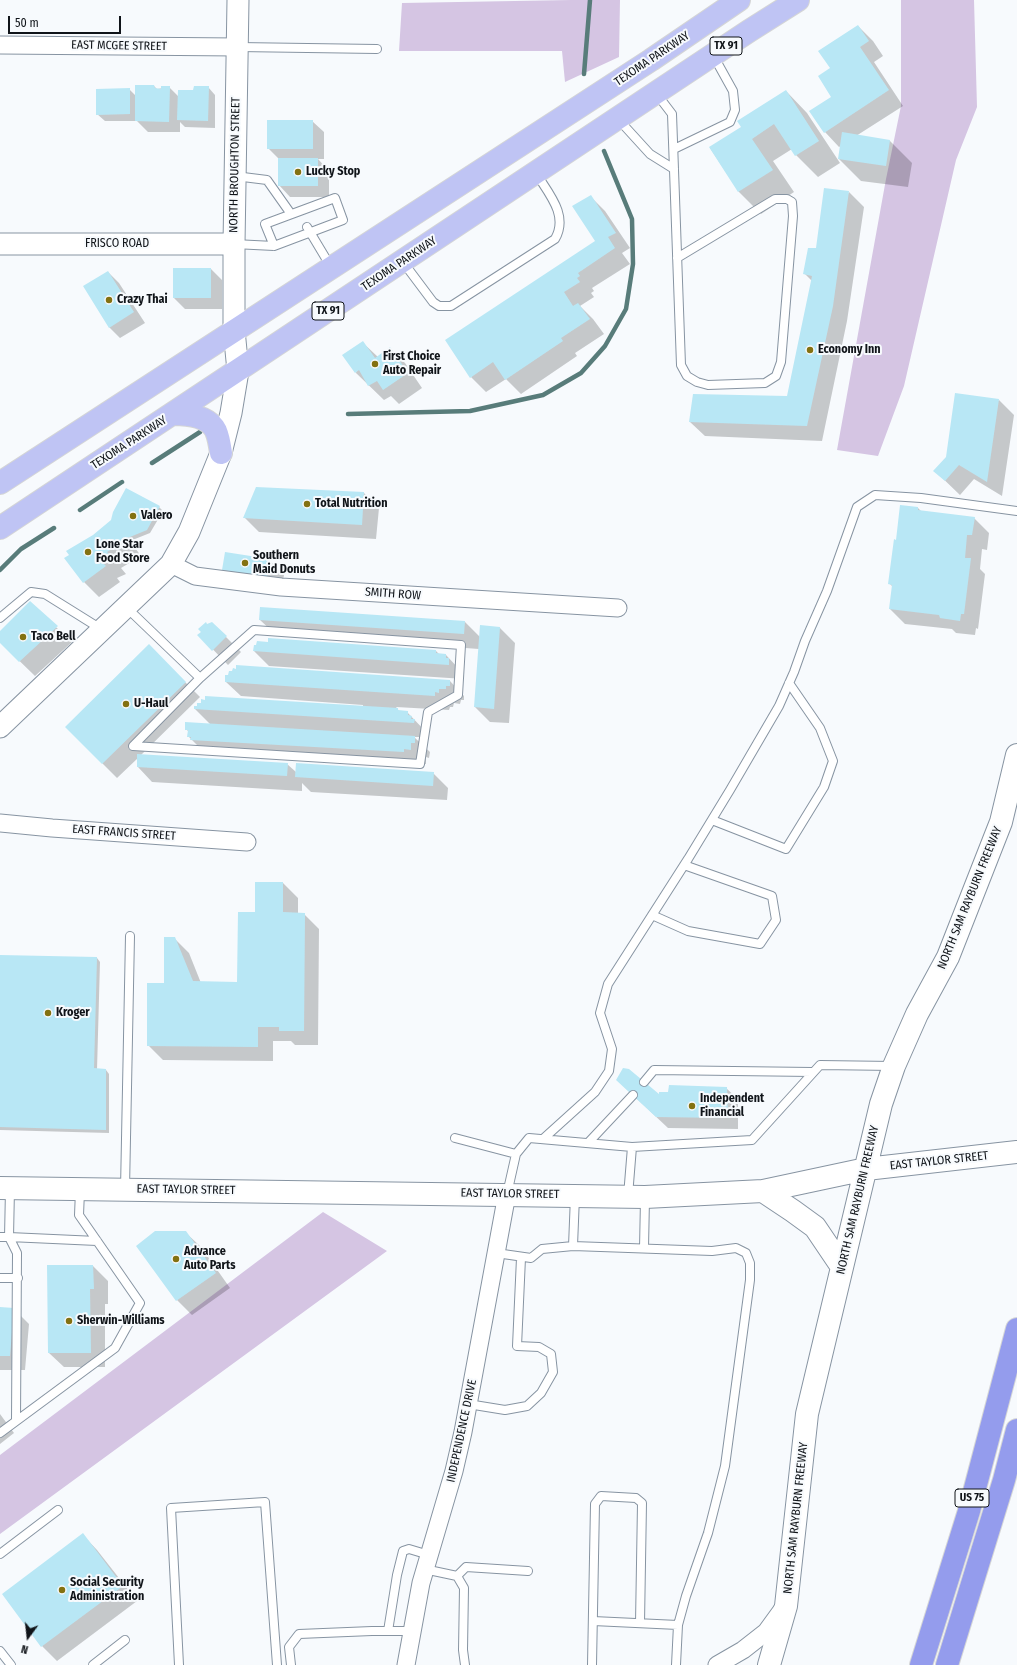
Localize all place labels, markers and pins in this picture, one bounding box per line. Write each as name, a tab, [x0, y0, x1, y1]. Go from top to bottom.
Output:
place label: Lucky Stop	[306, 165, 360, 179]
marker: Lucky Stop	[293, 167, 303, 177]
place label: Crazy Thai	[117, 293, 168, 307]
marker: Crazy Thai	[104, 295, 114, 305]
place label: Economy Inn	[818, 343, 881, 357]
marker: Economy Inn	[805, 345, 815, 355]
place label: First Choice Auto Repair	[383, 350, 441, 378]
marker: First Choice Auto Repair	[370, 359, 380, 369]
place label: Total Nutrition	[315, 497, 388, 511]
marker: Total Nutrition	[302, 499, 312, 509]
place label: Valero	[141, 509, 172, 523]
marker: Valero	[128, 511, 138, 521]
place label: Lone Star Food Store	[96, 538, 150, 566]
marker: Lone Star Food Store	[83, 547, 93, 557]
place label: Southern Maid Donuts	[253, 549, 315, 577]
marker: Southern Maid Donuts	[240, 558, 250, 568]
place label: Taco Bell	[31, 630, 75, 644]
marker: Taco Bell	[18, 632, 28, 642]
place label: U-Haul	[134, 697, 168, 711]
marker: U-Haul	[121, 699, 131, 709]
place label: Kroger	[56, 1006, 90, 1020]
marker: Kroger	[43, 1008, 53, 1018]
place label: Independent Financial	[700, 1092, 764, 1120]
marker: Independent Financial	[687, 1101, 697, 1111]
place label: Advance Auto Parts	[184, 1245, 235, 1273]
marker: Advance Auto Parts	[171, 1254, 181, 1264]
place label: Sherwin-Williams	[77, 1314, 165, 1328]
marker: Sherwin-Williams	[64, 1316, 74, 1326]
place label: Social Security Administration	[70, 1576, 144, 1604]
marker: Social Security Administration	[57, 1585, 67, 1595]

